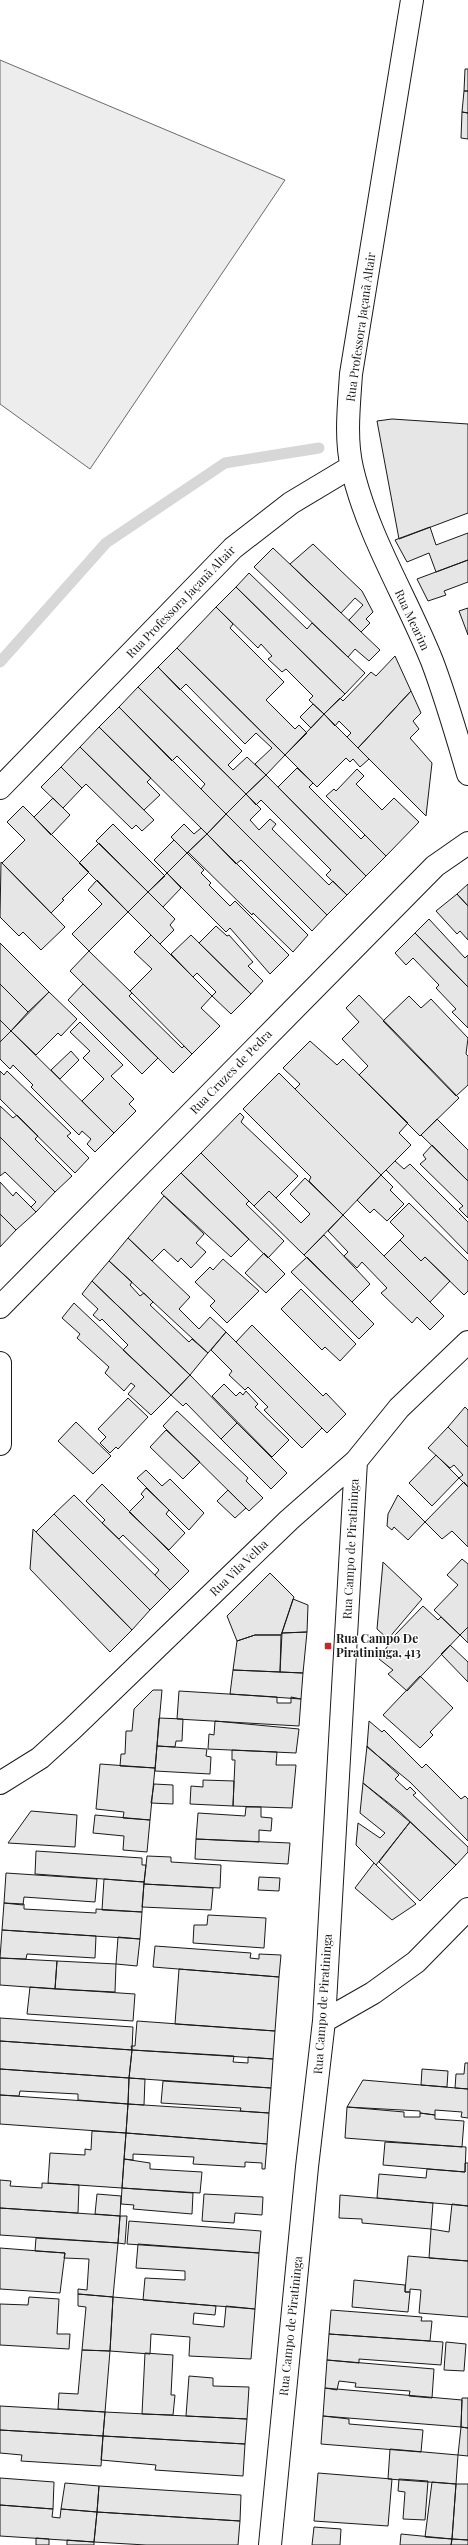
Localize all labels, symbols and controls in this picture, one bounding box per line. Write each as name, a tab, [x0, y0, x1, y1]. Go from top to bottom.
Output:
street label: Rua Professora Jaçanã Altair	[342, 251, 379, 403]
street label: Rua Professora Jaçanã Altair	[122, 541, 239, 661]
street label: Rua Mearim	[392, 587, 434, 653]
street label: Rua Cruzes de Pedra	[186, 1026, 275, 1117]
street label: Rua Campo de Piratininga	[338, 1478, 362, 1620]
street label: Rua Vila Velha	[206, 1535, 271, 1599]
place label: Rua Campo De Piratininga, 413	[336, 1630, 421, 1660]
marker: Rua Campo De Piratininga, 413	[323, 1641, 333, 1651]
street label: Rua Campo de Piratininga	[309, 1933, 335, 2075]
street label: Rua Campo de Piratininga	[275, 2255, 305, 2397]

